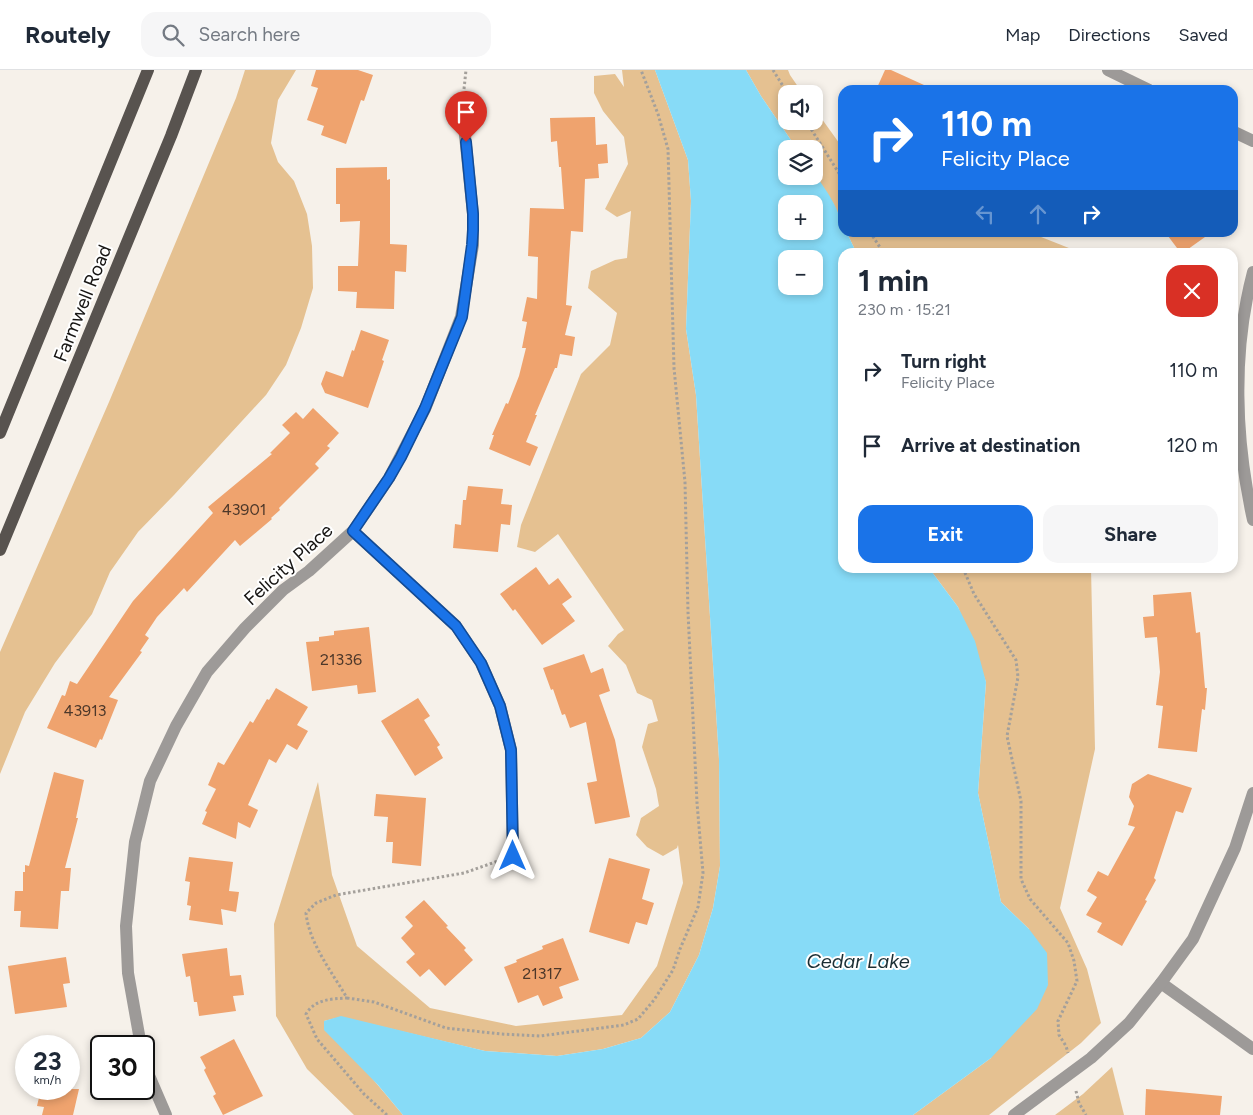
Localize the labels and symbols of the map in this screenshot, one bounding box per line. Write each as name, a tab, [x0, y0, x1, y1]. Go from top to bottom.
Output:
pin	[445, 91, 487, 142]
street label: Farmwell Road	[49, 241, 116, 365]
house number: 43901	[222, 500, 266, 519]
street label: Felicity Place	[239, 519, 337, 610]
house number: 21336	[320, 650, 362, 669]
house number: 43913	[63, 701, 107, 720]
position arrow	[486, 829, 538, 881]
water label: Cedar Lake	[806, 949, 910, 973]
house number: 21317	[522, 964, 562, 983]
speed limit sign: 30	[90, 1035, 155, 1100]

